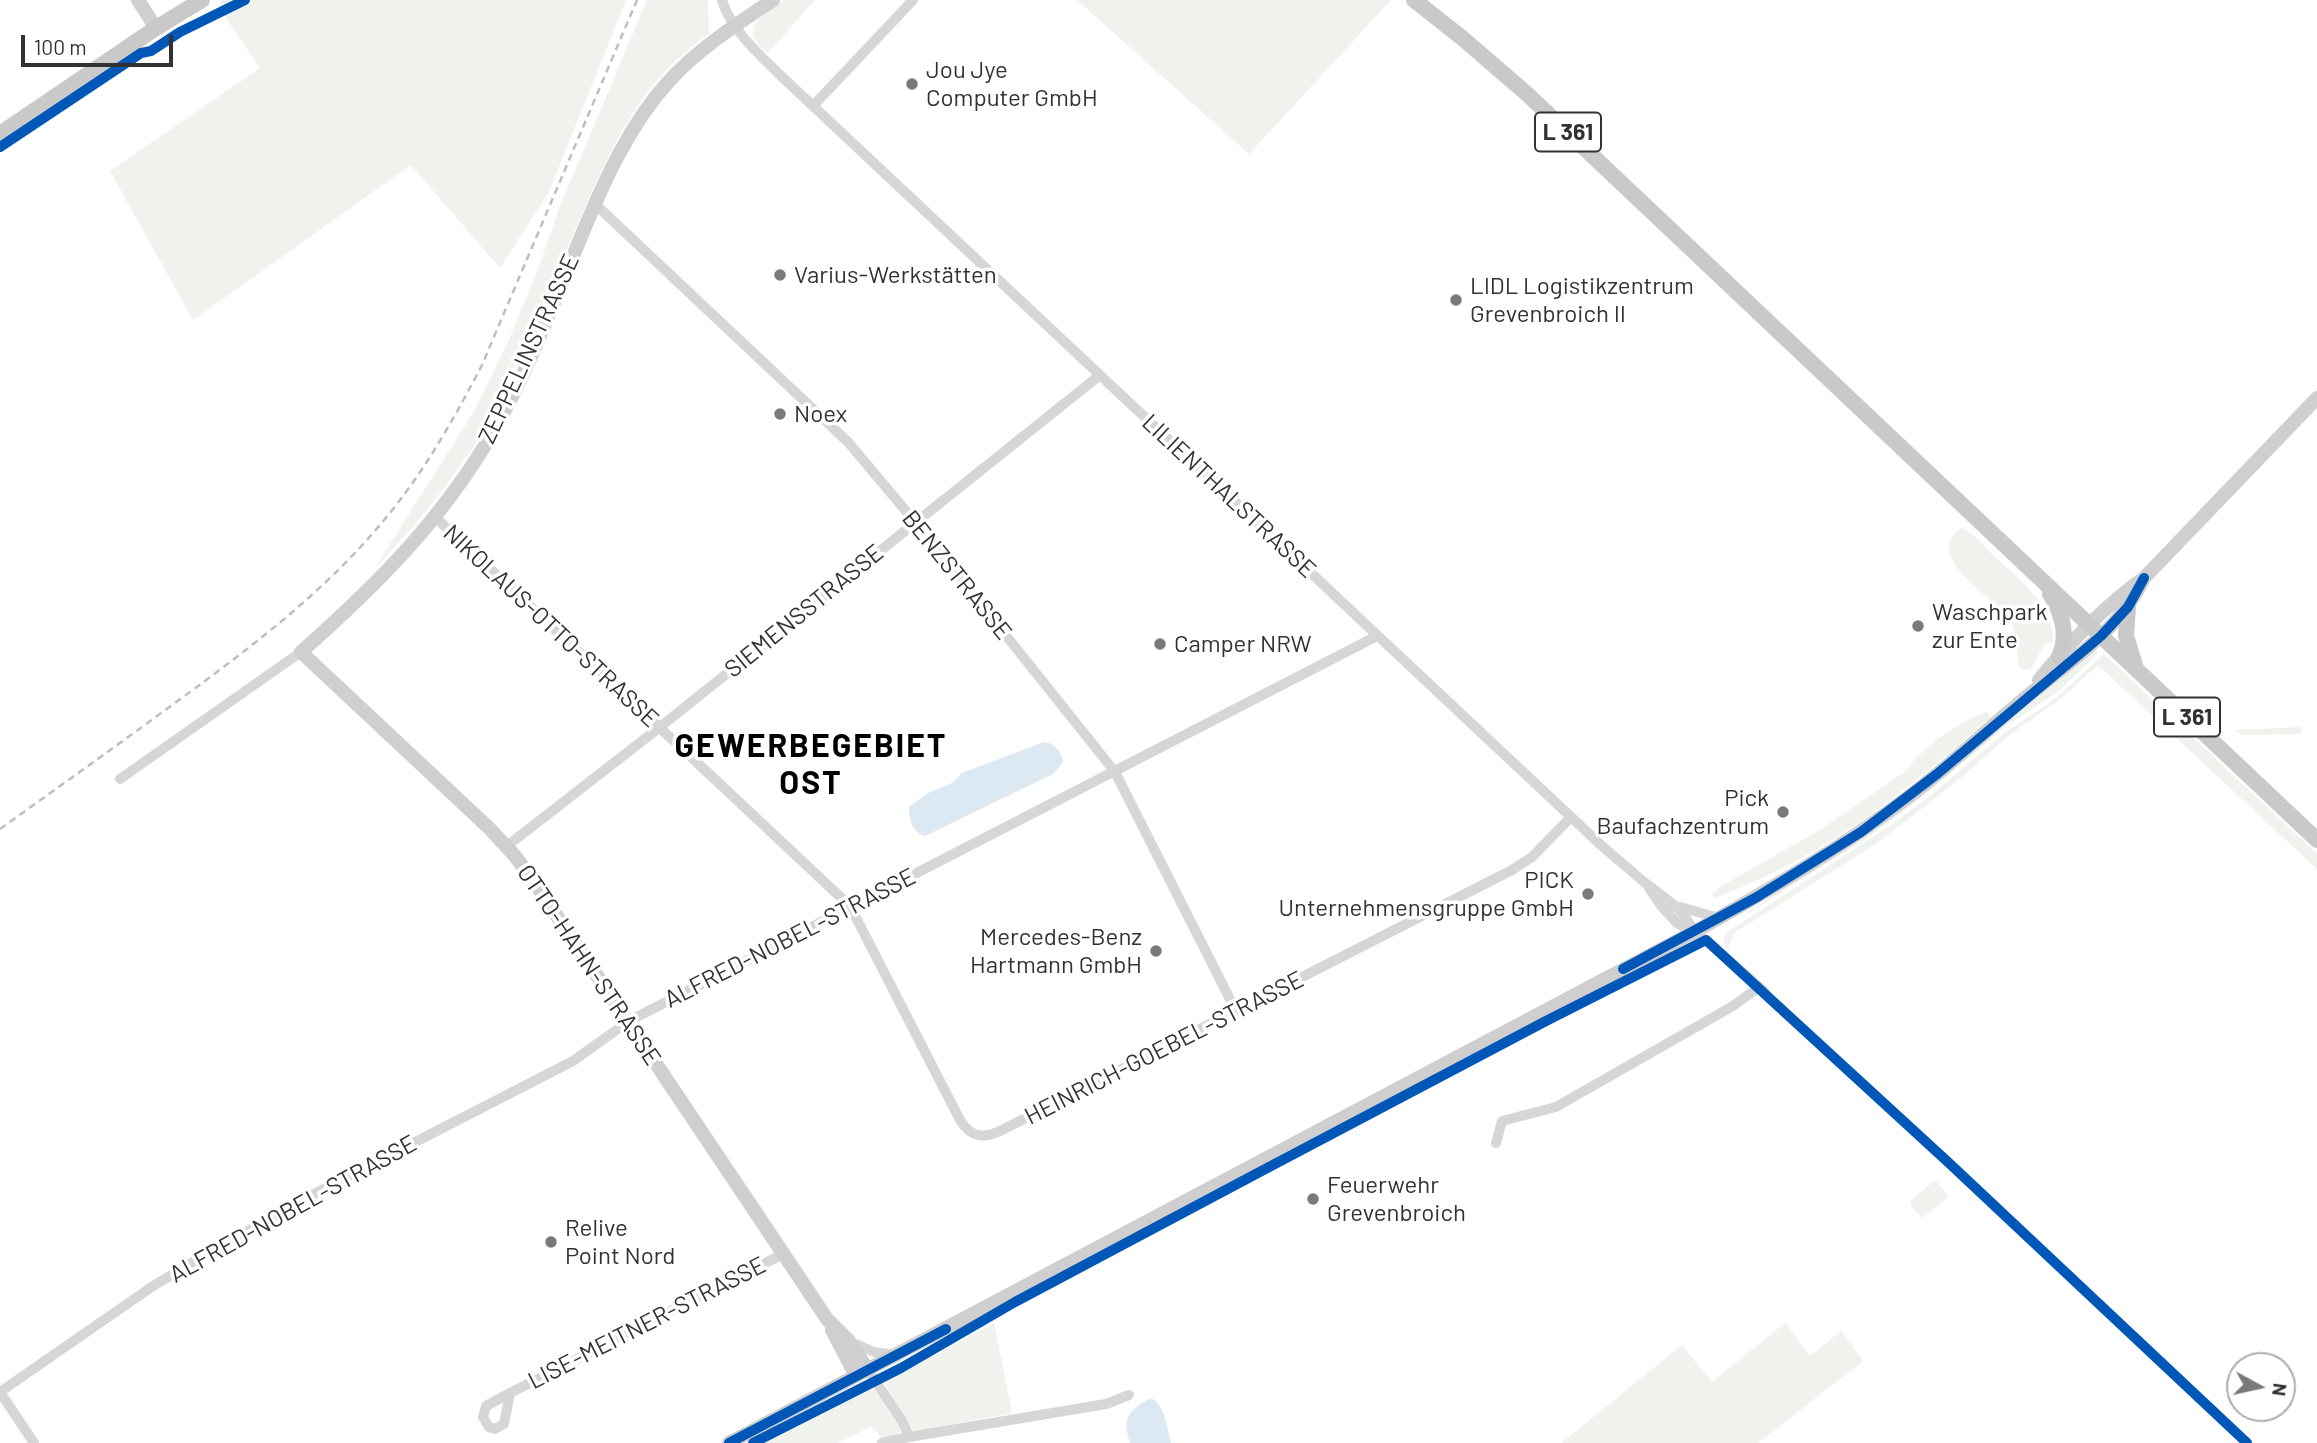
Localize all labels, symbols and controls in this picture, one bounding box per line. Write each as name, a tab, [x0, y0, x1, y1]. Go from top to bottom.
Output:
scale bar	[24, 21, 177, 65]
text: 100 m	[34, 34, 87, 59]
place label: Jou Jye Computer GmbH	[926, 56, 1098, 112]
marker: Jou Jye Computer GmbH	[904, 76, 920, 92]
road number: L 361	[1535, 113, 1601, 152]
street label: ZEPPELINSTRASSE	[472, 250, 586, 448]
place label: Varius-Werkstätten	[794, 261, 997, 289]
marker: Varius-Werkstätten	[772, 267, 788, 283]
place label: LIDL Logistikzentrum Grevenbroich II	[1470, 272, 1694, 328]
marker: LIDL Logistikzentrum Grevenbroich II	[1448, 292, 1464, 308]
place label: Noex	[794, 400, 847, 428]
marker: Noex	[772, 406, 788, 422]
street label: LILIENTHALSTRASSE	[1136, 408, 1322, 584]
street label: BENZSTRASSE	[896, 505, 1018, 645]
street label: NIKOLAUS-OTTO-STRASSE	[437, 519, 665, 733]
street label: SIEMENSSTRASSE	[719, 538, 889, 684]
place label: Waschpark zur Ente	[1932, 598, 2047, 654]
marker: Waschpark zur Ente	[1910, 618, 1926, 634]
place label: Camper NRW	[1174, 630, 1312, 658]
marker: Camper NRW	[1152, 636, 1168, 652]
road number: L 361	[2154, 698, 2220, 736]
district label: GEWERBEGEBIET OST	[676, 727, 946, 802]
place label: Pick Baufachzentrum	[1597, 784, 1769, 840]
marker: Pick Baufachzentrum	[1775, 804, 1791, 820]
street label: OTTO-HAHN-STRASSE	[511, 859, 667, 1071]
street label: ALFRED-NOBEL-STRASSE	[660, 862, 920, 1014]
place label: PICK Unternehmensgruppe GmbH	[1278, 866, 1574, 922]
marker: PICK Unternehmensgruppe GmbH	[1580, 886, 1596, 902]
place label: Mercedes-Benz Hartmann GmbH	[970, 923, 1142, 979]
marker: Mercedes-Benz Hartmann GmbH	[1148, 943, 1164, 959]
street label: HEINRICH-GOEBEL-STRASSE	[1020, 965, 1308, 1131]
street label: ALFRED-NOBEL-STRASSE	[164, 1129, 422, 1289]
place label: Feuerwehr Grevenbroich	[1327, 1171, 1466, 1227]
marker: Feuerwehr Grevenbroich	[1305, 1191, 1321, 1207]
place label: Relive Point Nord	[565, 1214, 675, 1270]
marker: Relive Point Nord	[543, 1234, 559, 1250]
street label: LISE-MEITNER-STRASSE	[523, 1250, 771, 1396]
north arrow	[2226, 1352, 2296, 1422]
text: N	[2268, 1382, 2293, 1398]

